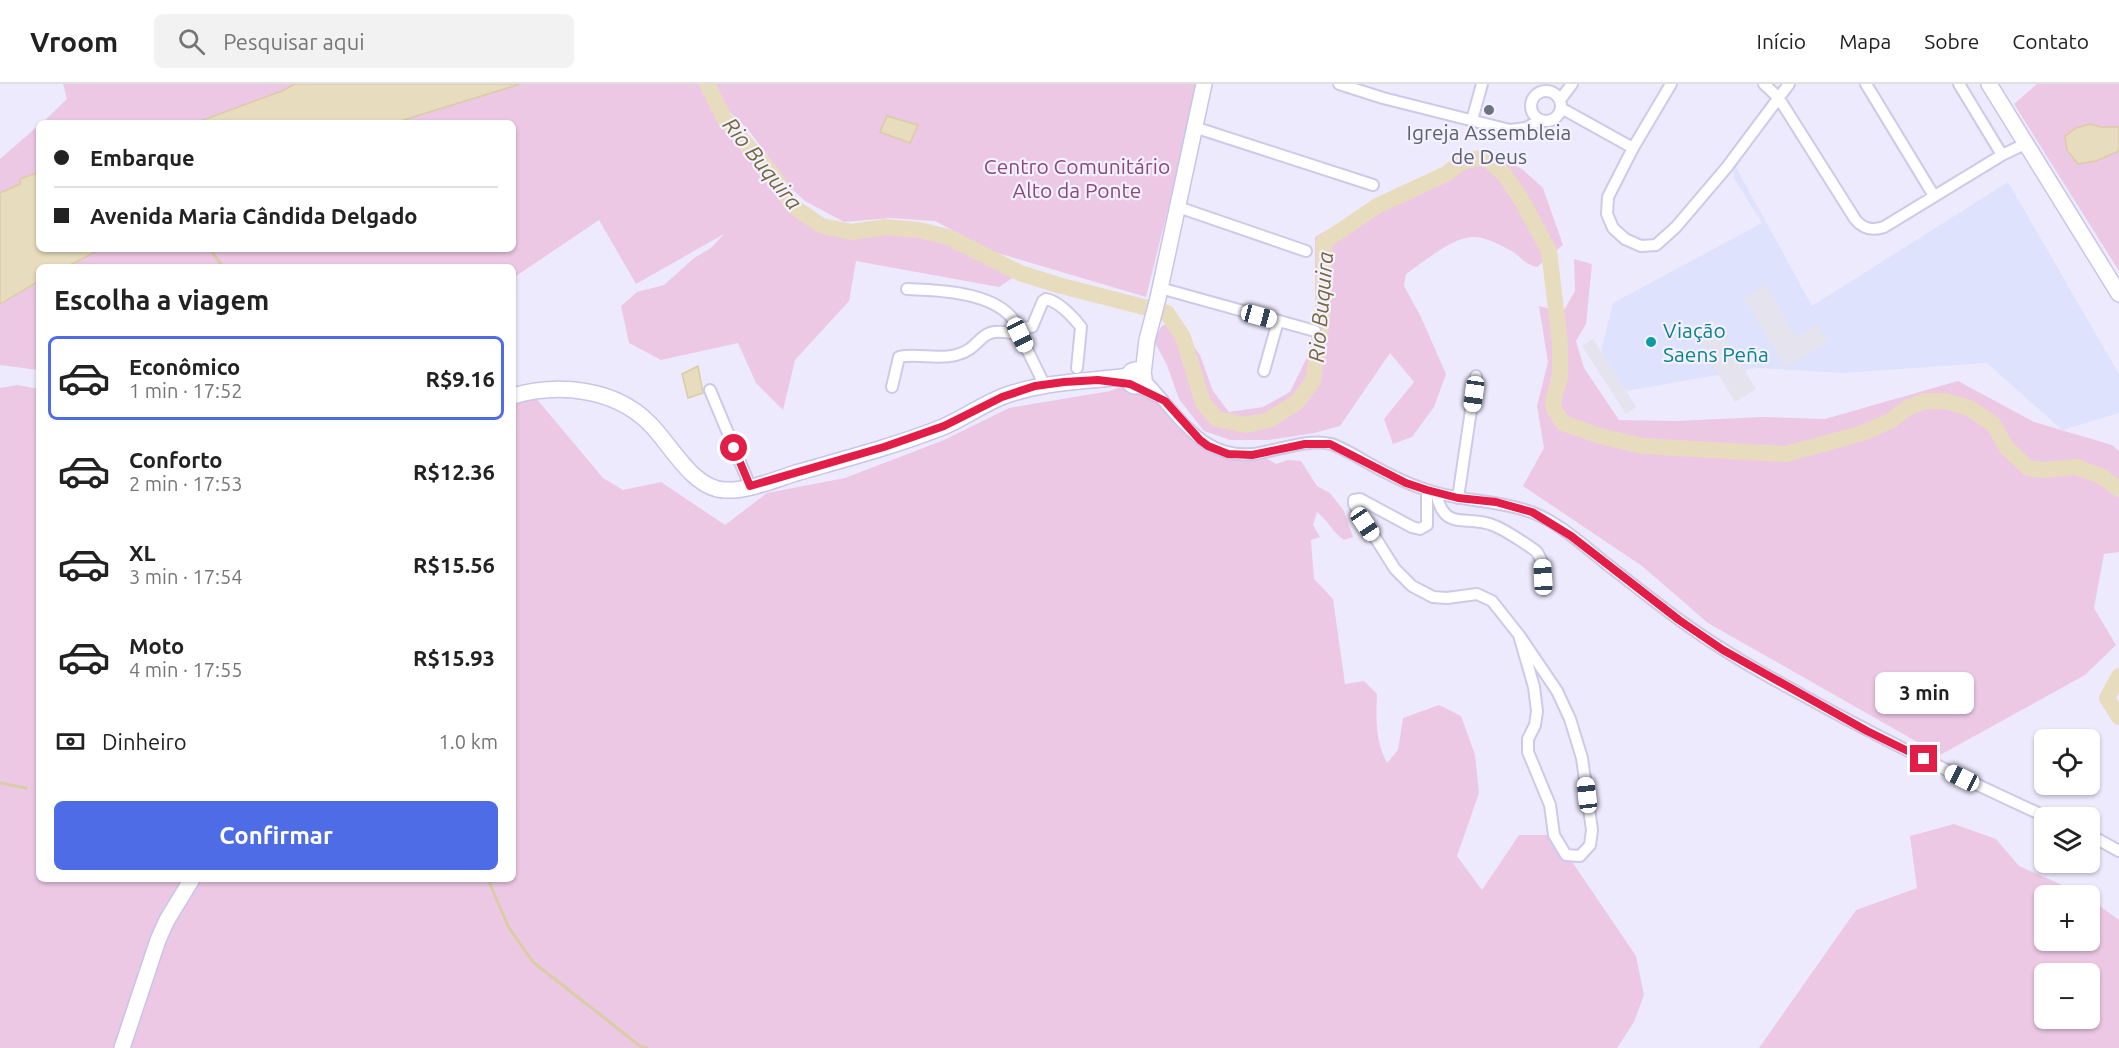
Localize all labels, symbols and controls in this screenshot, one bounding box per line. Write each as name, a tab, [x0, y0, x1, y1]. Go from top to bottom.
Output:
search box	[154, 14, 574, 68]
icon: search	[175, 25, 208, 58]
text: Vroom	[30, 26, 118, 57]
text: Pesquisar aqui	[223, 29, 365, 54]
text: Início	[1757, 29, 1806, 53]
text: Mapa	[1839, 29, 1891, 53]
text: Sobre	[1924, 29, 1979, 53]
text: Contato	[2012, 29, 2089, 53]
marker: Igreja Assembleia de Deus	[1482, 103, 1496, 117]
water label: Rio Buquira	[718, 112, 808, 214]
place label: Igreja Assembleia de Deus	[1407, 120, 1571, 168]
text: Embarque	[90, 145, 195, 170]
park label: Centro Comunitário Alto da Ponte	[984, 154, 1170, 202]
text: Avenida Maria Cândida Delgado	[90, 203, 418, 228]
water label: Rio Buquira	[1303, 251, 1337, 363]
text: Escolha a viagem	[54, 285, 269, 315]
car	[1239, 303, 1279, 329]
car	[1004, 315, 1036, 355]
place label: Viação Saens Peña	[1663, 318, 1769, 366]
marker: Viação Saens Peña	[1644, 335, 1658, 349]
icon: car	[57, 351, 111, 405]
text: Econômico	[129, 354, 240, 379]
text: R$9.16	[426, 366, 495, 391]
car	[1463, 375, 1485, 413]
text: 1 min · 17:52	[129, 379, 243, 402]
route start	[720, 434, 747, 461]
icon: car	[57, 444, 111, 498]
text: Conforto	[129, 447, 223, 472]
text: R$12.36	[413, 459, 495, 484]
text: 2 min · 17:53	[129, 472, 243, 495]
car	[1347, 504, 1383, 544]
icon: car	[57, 537, 111, 591]
text: XL	[129, 540, 156, 565]
text: R$15.56	[413, 552, 495, 577]
car	[1533, 559, 1553, 595]
text: 3 min · 17:54	[129, 565, 243, 588]
icon: car	[57, 630, 111, 684]
text: Moto	[129, 633, 184, 658]
text: R$15.93	[413, 645, 495, 670]
text: 4 min · 17:55	[129, 658, 243, 681]
callout: 3 min	[1874, 672, 1974, 714]
text: 3 min	[1899, 681, 1950, 704]
icon: cash	[54, 725, 87, 758]
text: Dinheiro	[102, 729, 187, 754]
map controls	[2034, 729, 2100, 1029]
button: locate	[2034, 729, 2100, 795]
text: 1.0 km	[439, 730, 498, 753]
route end	[1910, 745, 1937, 772]
car	[1942, 762, 1982, 794]
car	[1576, 776, 1598, 814]
button: Confirmar	[54, 801, 498, 870]
button: layers	[2034, 807, 2100, 873]
button: +	[2034, 885, 2100, 951]
button: −	[2034, 963, 2100, 1029]

